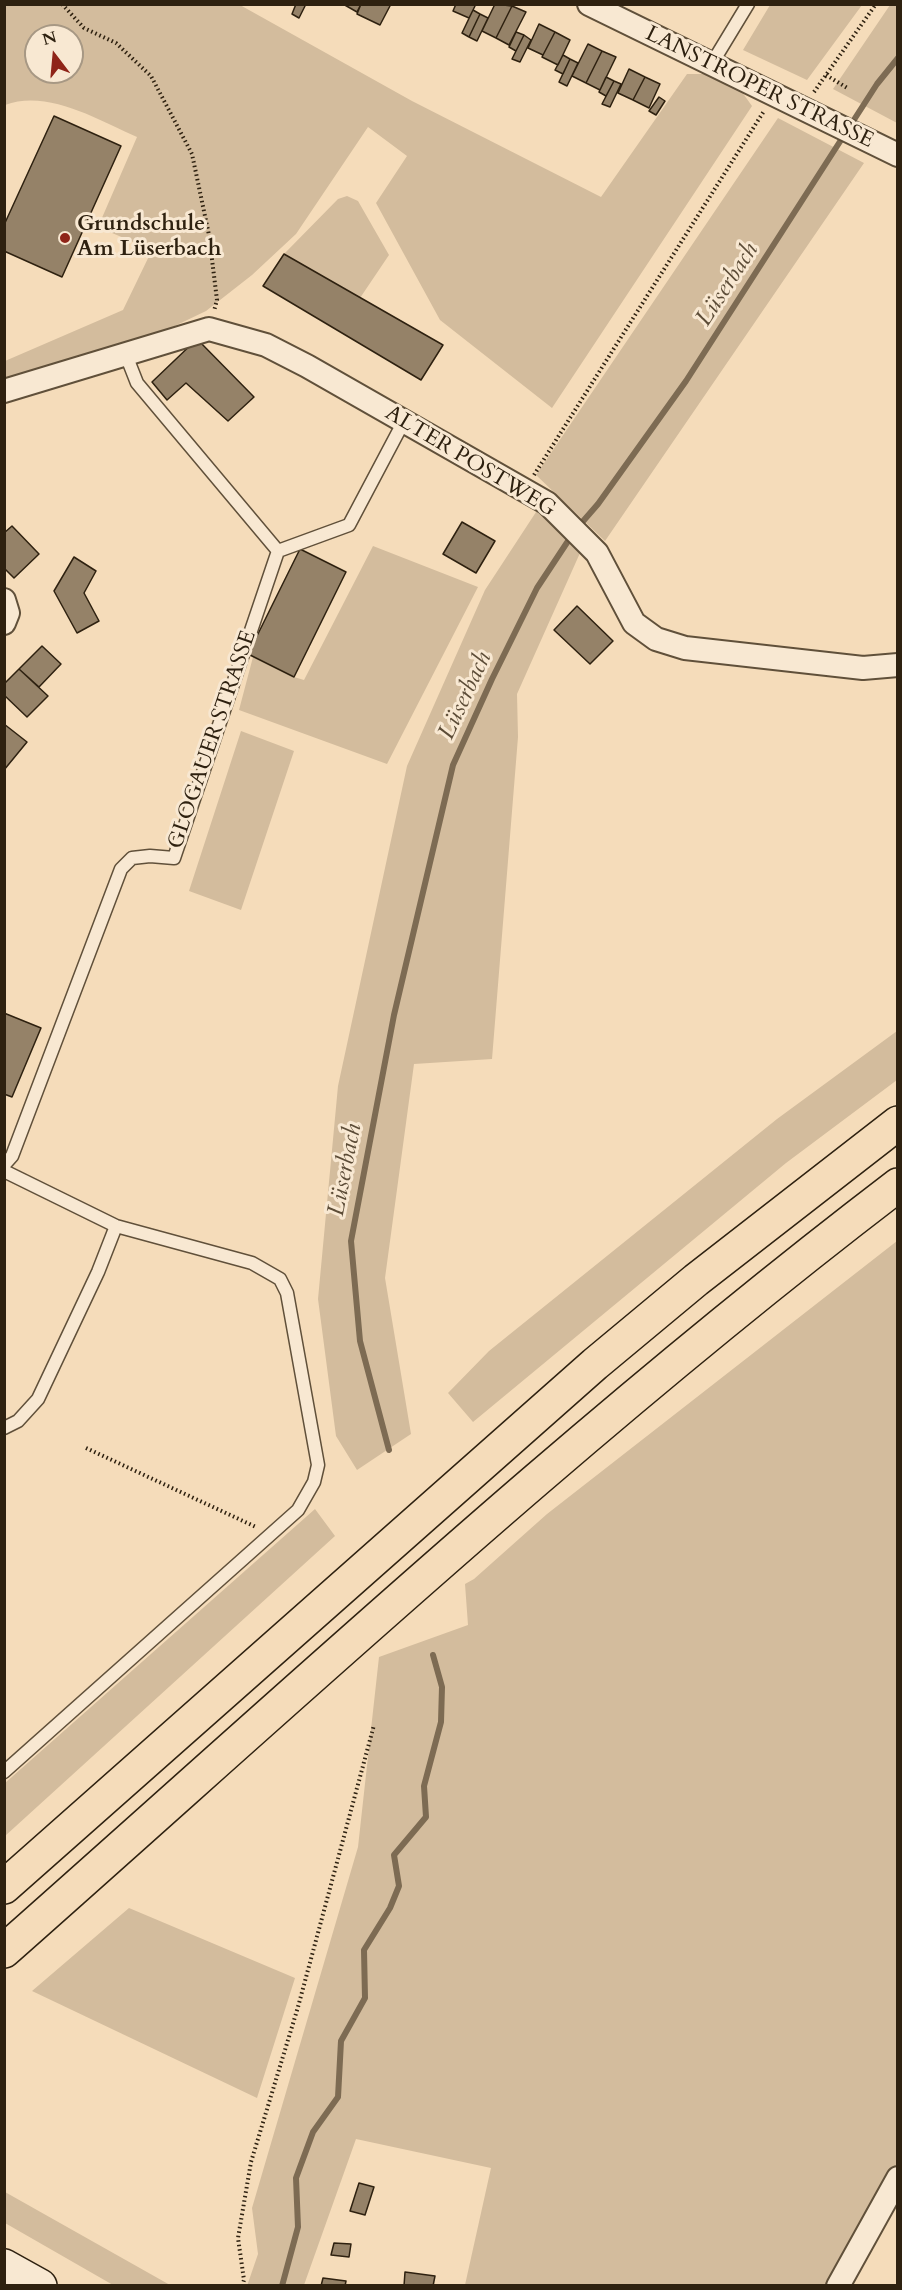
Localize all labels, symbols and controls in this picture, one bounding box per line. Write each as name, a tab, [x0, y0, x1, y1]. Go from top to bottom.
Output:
street label: LANSTROPER STRASSE	[641, 21, 877, 155]
north arrow	[24, 24, 84, 84]
text: N	[40, 26, 59, 51]
place label: Grundschule Am Lüserbach	[77, 212, 221, 264]
marker: Grundschule Am Lüserbach	[58, 231, 72, 245]
water label: Lüserbach	[690, 238, 766, 332]
street label: ALTER POSTWEG	[380, 401, 560, 523]
street label: GLOGAUER STRASSE	[163, 627, 263, 853]
water label: Lüserbach	[433, 648, 499, 744]
water label: Lüserbach	[323, 1121, 369, 1219]

